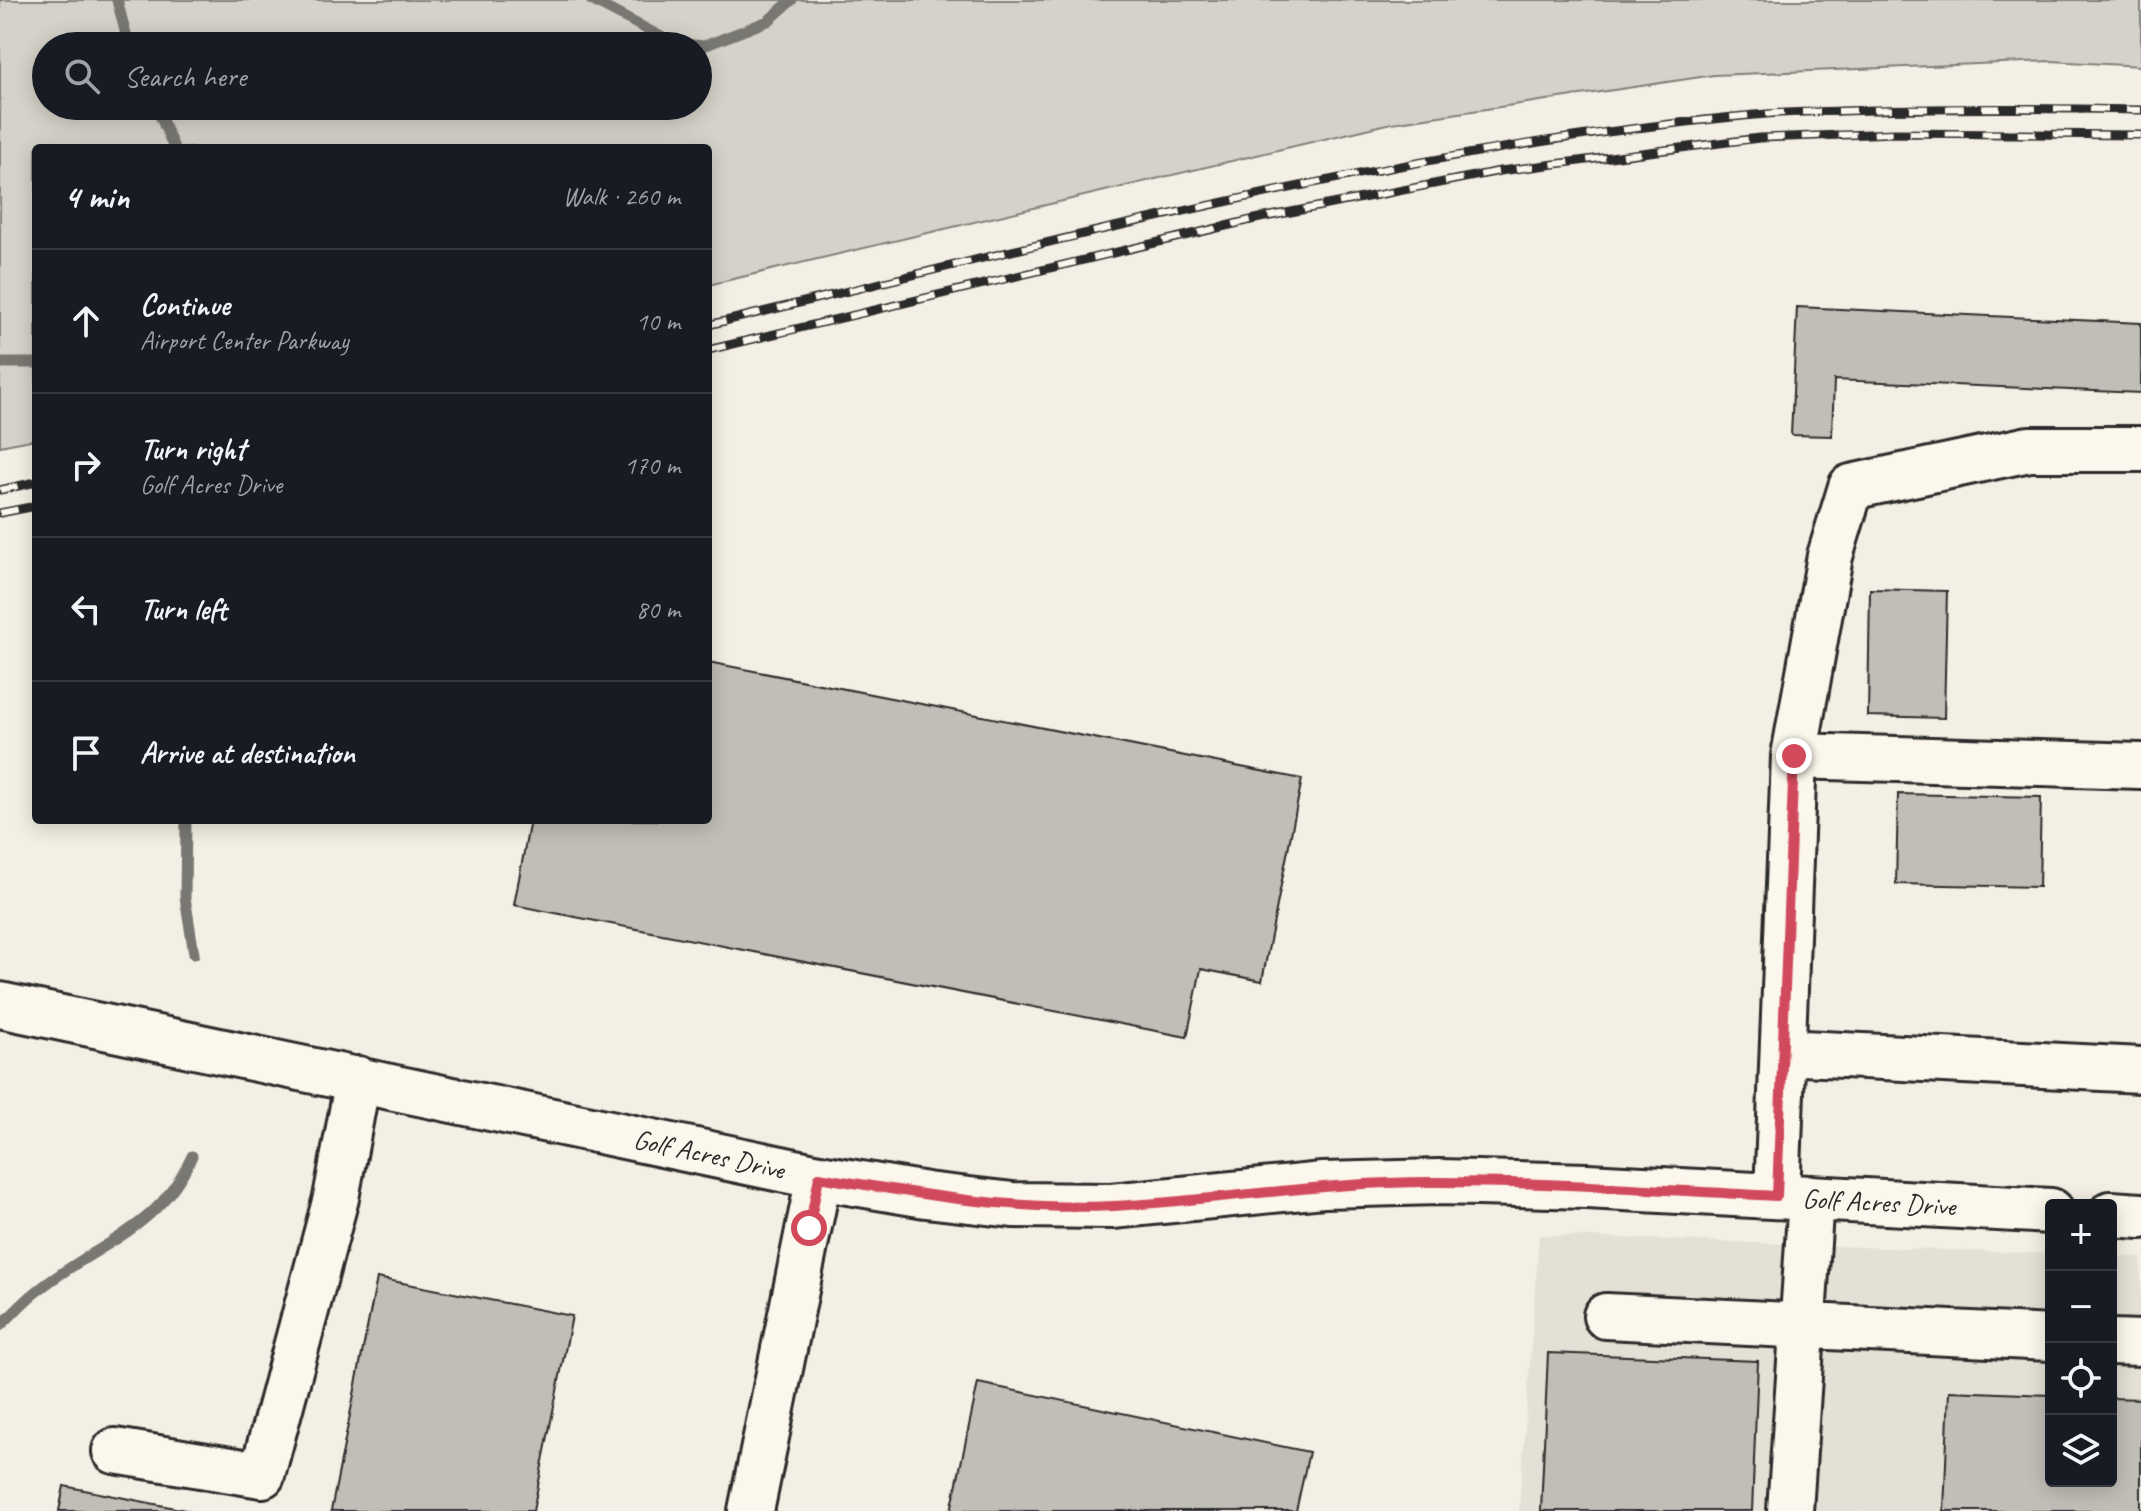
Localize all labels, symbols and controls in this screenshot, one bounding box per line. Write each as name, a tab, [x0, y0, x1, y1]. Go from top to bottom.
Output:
search box	[32, 32, 712, 120]
icon: search	[60, 54, 104, 98]
text: Search here	[124, 57, 246, 95]
text: 4 min	[64, 175, 129, 218]
text: Walk · 260 m	[563, 180, 680, 213]
text: Continue	[140, 286, 230, 324]
icon: ahead	[64, 299, 108, 343]
text: 10 m	[636, 305, 680, 338]
text: Airport Center Parkway	[140, 324, 349, 357]
text: Turn right	[140, 430, 245, 468]
icon: right	[64, 443, 108, 487]
text: 170 m	[624, 449, 680, 482]
text: Golf Acres Drive	[140, 468, 282, 501]
icon: left	[64, 587, 108, 631]
text: Turn left	[140, 590, 227, 628]
text: 80 m	[636, 593, 680, 626]
icon: arrive	[64, 731, 108, 775]
text: Arrive at destination	[140, 734, 355, 772]
route end	[1776, 738, 1812, 774]
street label: Golf Acres Drive	[631, 1121, 789, 1187]
street label: Golf Acres Drive	[1802, 1181, 1958, 1224]
map controls	[2045, 1199, 2117, 1487]
button: +	[2045, 1199, 2117, 1271]
route start	[791, 1210, 827, 1246]
button: −	[2045, 1271, 2117, 1343]
button: locate	[2045, 1343, 2117, 1415]
button: layers	[2045, 1415, 2117, 1487]

